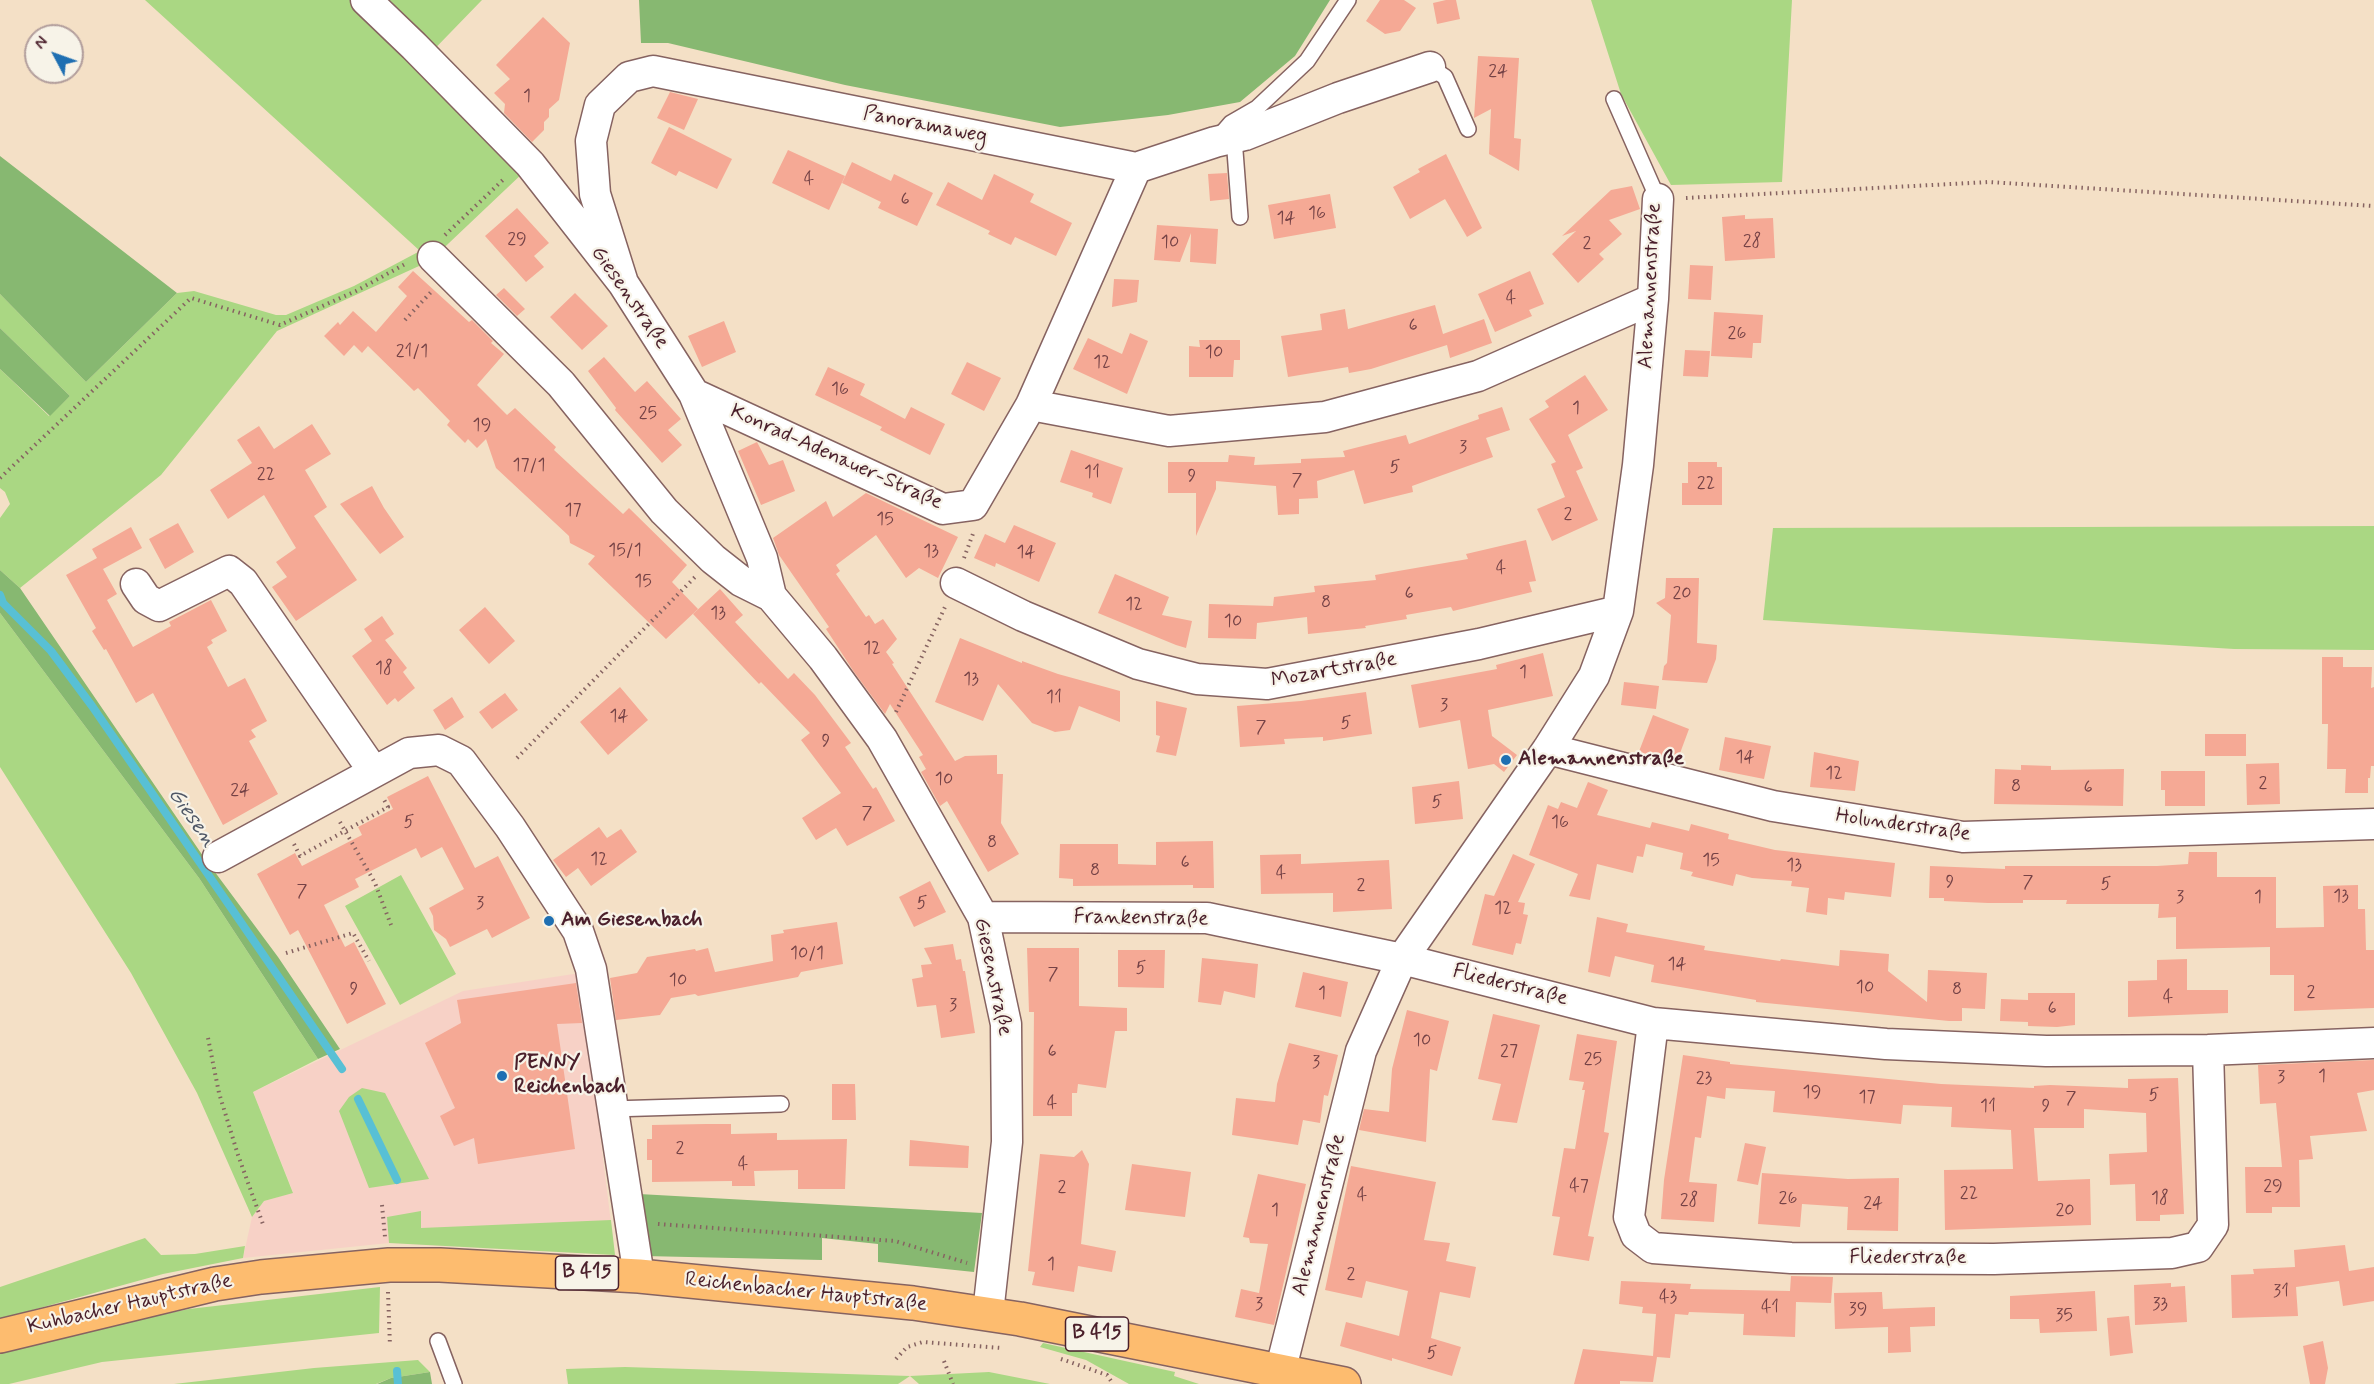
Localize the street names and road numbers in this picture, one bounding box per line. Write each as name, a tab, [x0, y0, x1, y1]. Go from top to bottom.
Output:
street label: Panoramaweg	[861, 102, 989, 150]
street label: Alemannenstraße	[1634, 202, 1668, 370]
street label: Giesenstraße	[584, 242, 674, 354]
street label: Konrad-Adenauer-Straße	[726, 400, 946, 516]
street label: Mozartstraße	[1269, 648, 1399, 694]
street label: Holunderstraße	[1834, 804, 1972, 848]
street label: Frankenstraße	[1073, 905, 1209, 933]
street label: Giesenstraße	[967, 916, 1017, 1038]
street label: Fliederstraße	[1450, 960, 1570, 1012]
street label: Alemannenstraße	[1288, 1131, 1352, 1299]
street label: Fliederstraße	[1849, 1246, 1967, 1272]
road number: B 415	[556, 1256, 618, 1290]
street label: Reichenbacher Hauptstraße	[684, 1268, 928, 1318]
street label: Kuhbacher Hauptstraße	[25, 1269, 235, 1341]
road number: B 415	[1066, 1317, 1128, 1351]

